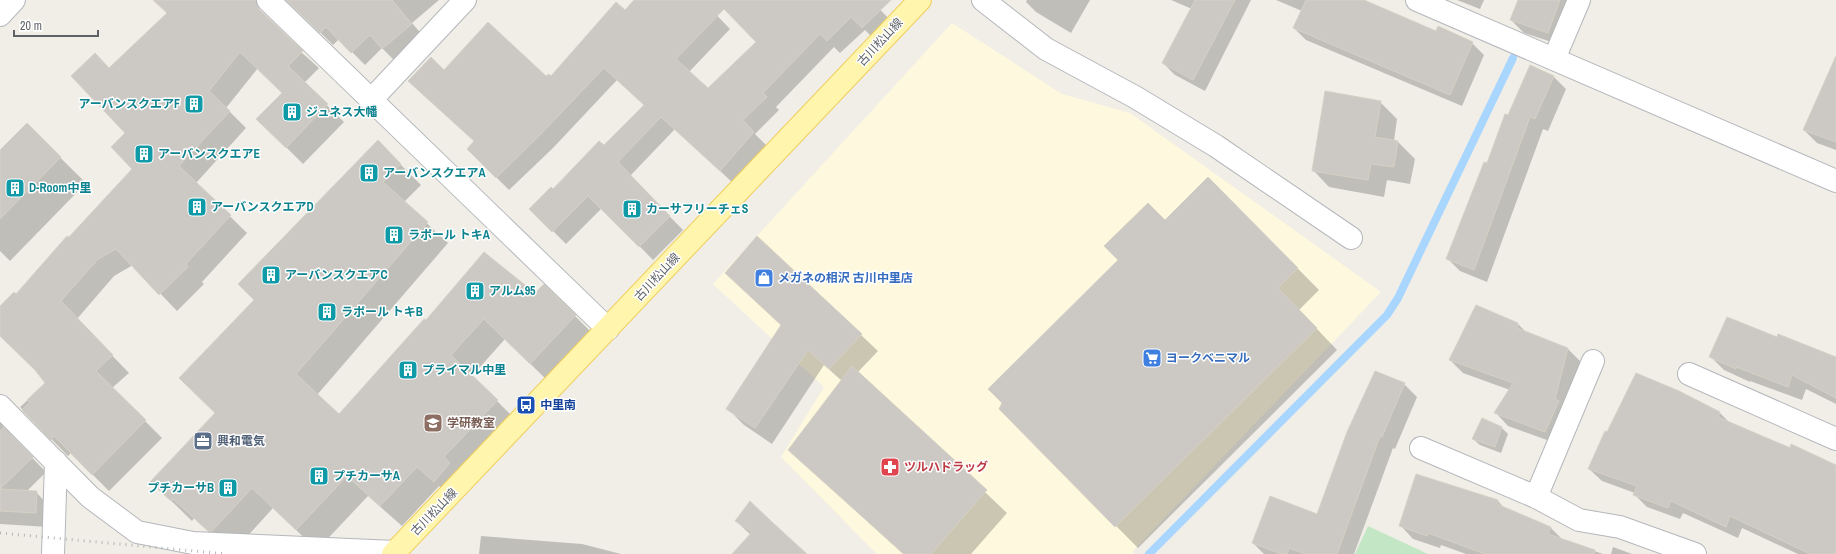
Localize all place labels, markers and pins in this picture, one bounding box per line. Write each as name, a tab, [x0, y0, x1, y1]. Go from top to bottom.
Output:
building icon: アーバンスクエアF	[183, 93, 205, 115]
place label: アーバンスクエアF	[78, 96, 180, 112]
building icon: ジュネス大幡	[281, 101, 303, 123]
place label: ジュネス大幡	[306, 104, 377, 120]
building icon: アーバンスクエアE	[133, 143, 155, 165]
place label: アーバンスクエアE	[158, 146, 261, 162]
building icon: アーバンスクエアA	[358, 162, 380, 184]
place label: アーバンスクエアA	[383, 165, 487, 181]
building icon: D-Room中里	[4, 177, 26, 199]
place label: D-Room中里	[29, 180, 91, 196]
building icon: アーバンスクエアD	[186, 196, 208, 218]
building icon: カーサフリーチェS	[621, 198, 643, 220]
place label: アーバンスクエアD	[211, 199, 314, 215]
place label: カーサフリーチェS	[646, 201, 749, 217]
building icon: ラポール トキA	[383, 224, 405, 246]
place label: ラポール トキA	[408, 227, 491, 243]
building icon: アーバンスクエアC	[260, 264, 282, 286]
place label: アーバンスクエアC	[285, 267, 388, 283]
shop icon: メガネの相沢 古川中里店	[753, 267, 775, 289]
place label: メガネの相沢 古川中里店	[778, 270, 913, 286]
building icon: アルム95	[464, 280, 486, 302]
place label: アルム95	[489, 283, 536, 299]
building icon: ラポール トキB	[316, 301, 338, 323]
place label: ラポール トキB	[341, 304, 423, 320]
supermarket icon: ヨークベニマル	[1141, 347, 1163, 369]
place label: ヨークベニマル	[1166, 350, 1250, 366]
building icon: プライマル中里	[397, 359, 419, 381]
place label: プライマル中里	[422, 362, 506, 378]
bus stop icon: 中里南	[515, 394, 537, 416]
place label: 中里南	[540, 397, 576, 413]
school or university icon: 学研教室	[422, 412, 444, 434]
place label: 学研教室	[447, 415, 495, 431]
office icon: 興和電気	[192, 430, 214, 452]
place label: 興和電気	[217, 433, 265, 449]
pharmacy icon: ツルハドラッグ	[879, 456, 901, 478]
place label: ツルハドラッグ	[904, 459, 988, 475]
building icon: プチカーサA	[308, 465, 330, 487]
place label: プチカーサA	[333, 468, 401, 484]
building icon: プチカーサB	[217, 477, 239, 499]
place label: プチカーサB	[147, 480, 214, 496]

